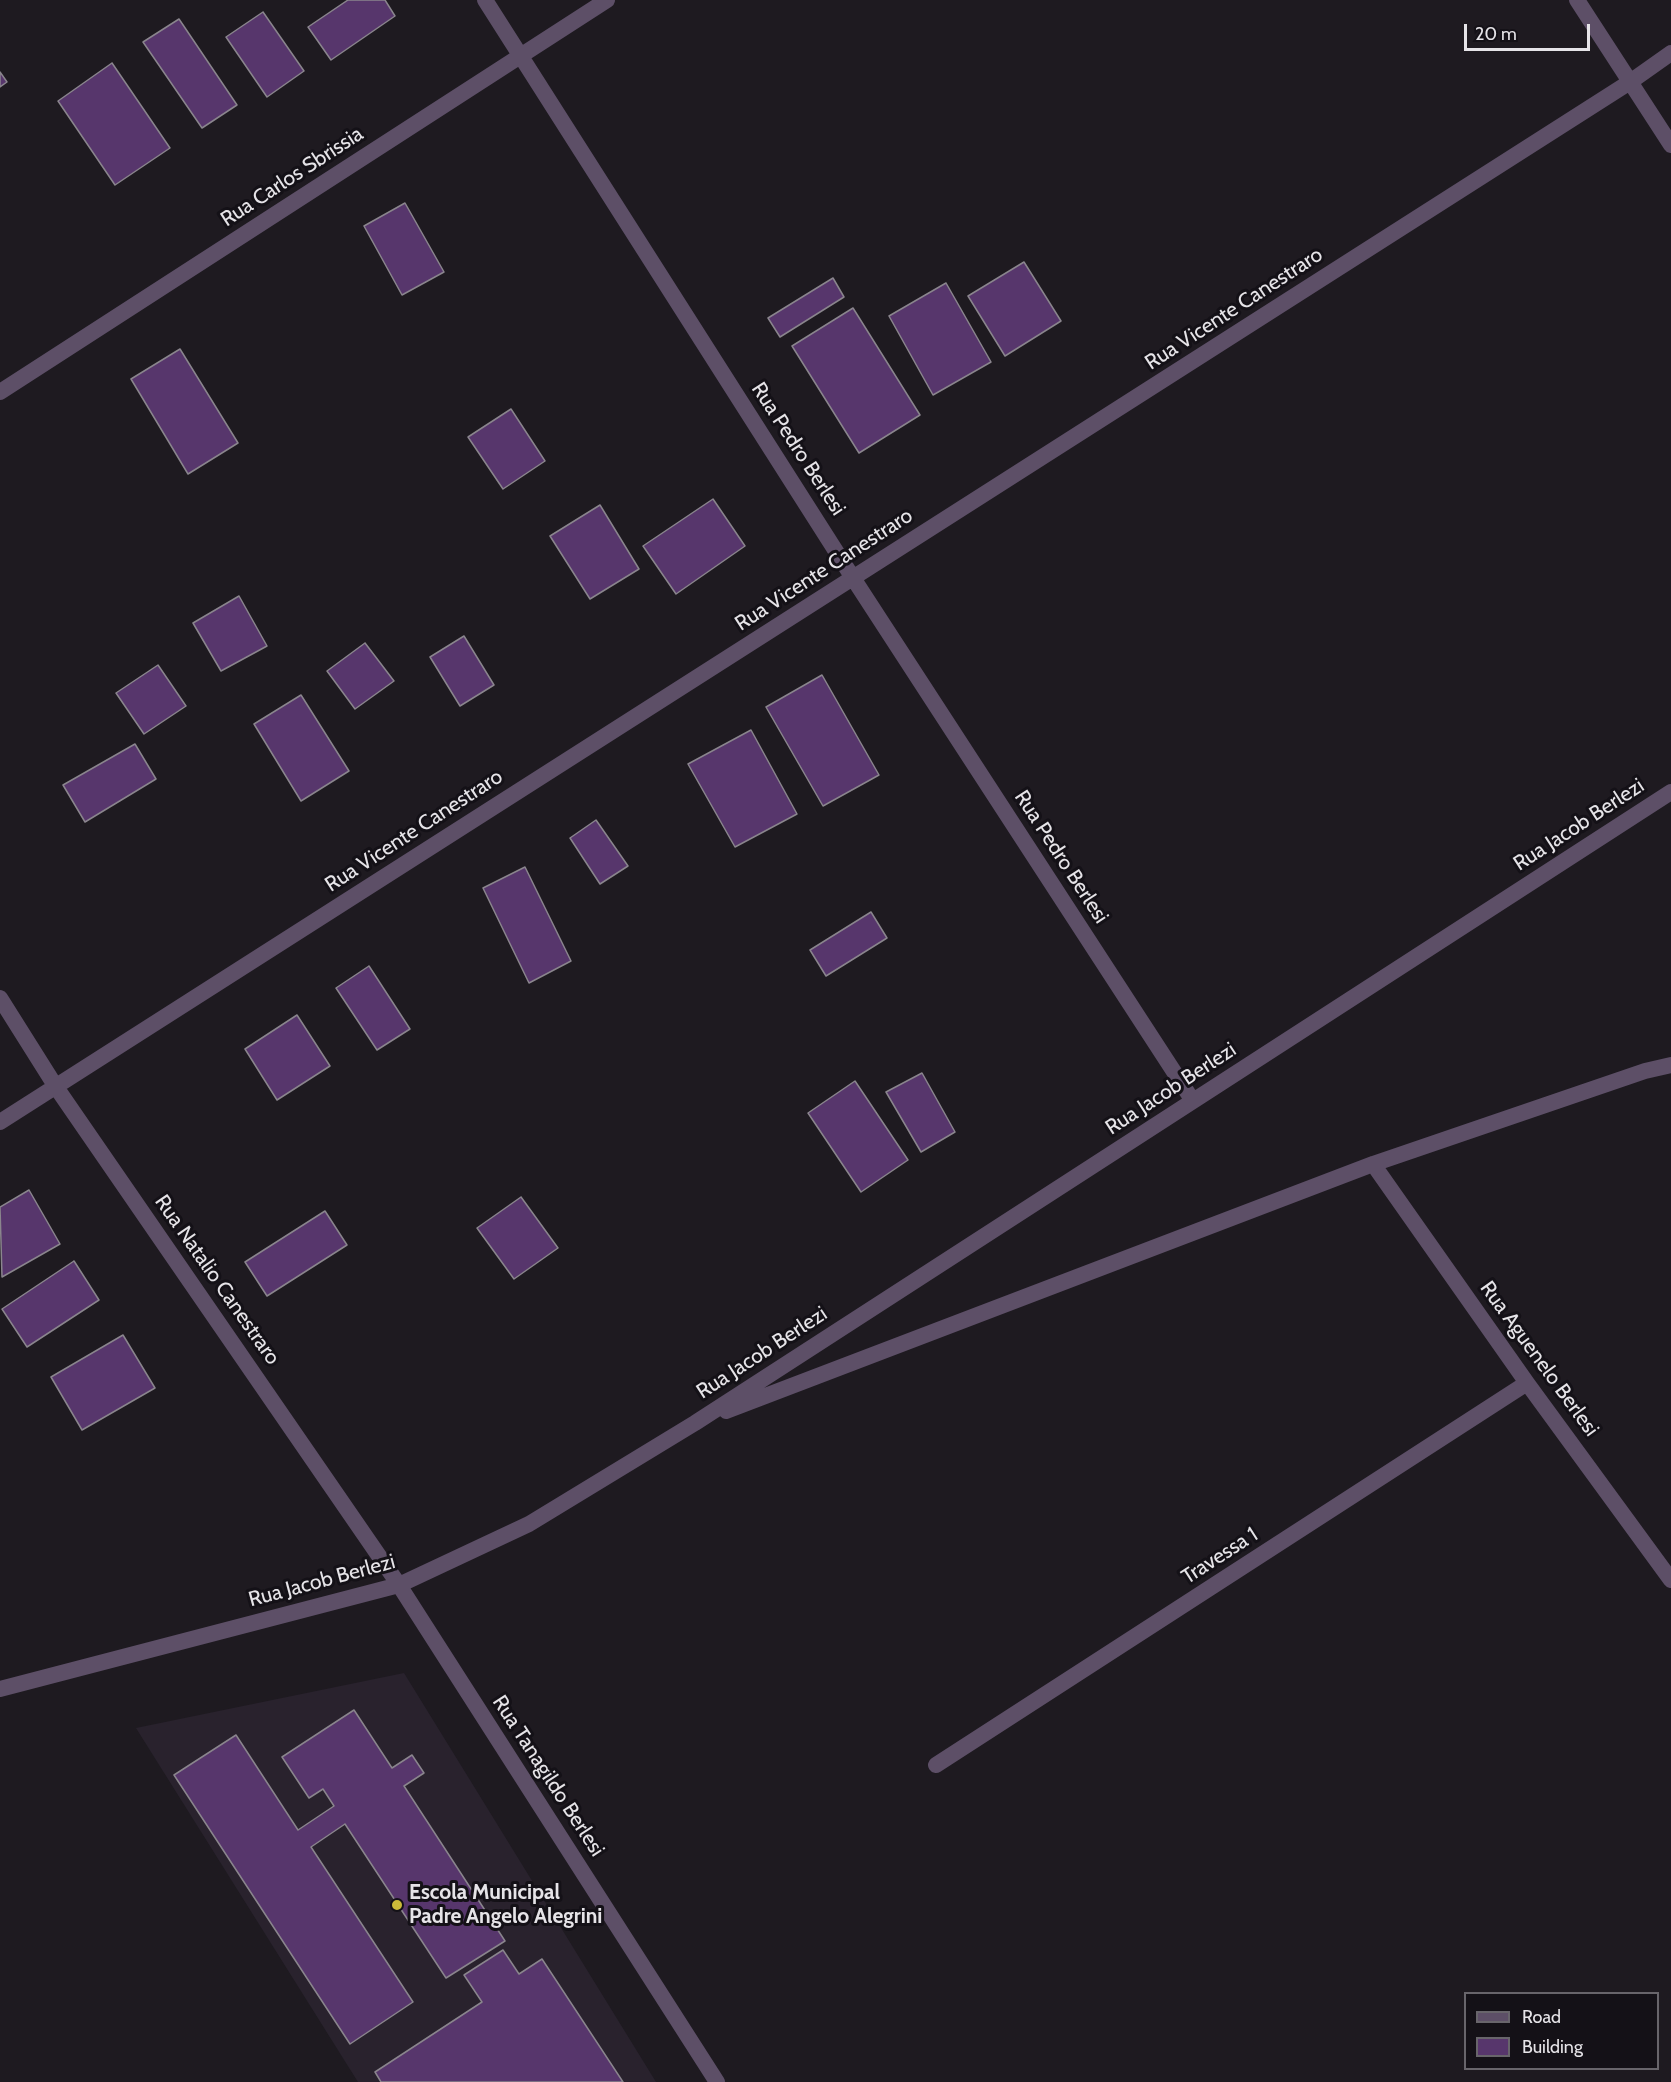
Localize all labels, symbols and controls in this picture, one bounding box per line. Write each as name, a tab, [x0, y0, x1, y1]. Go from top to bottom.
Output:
scale bar	[1467, 12, 1593, 50]
text: 20 m	[1475, 23, 1517, 45]
street label: Rua Carlos Sbrissia	[216, 122, 368, 232]
street label: Rua Vicente Canestraro	[1141, 242, 1327, 376]
street label: Rua Pedro Berlesi	[746, 378, 850, 520]
street label: Rua Vicente Canestraro	[731, 503, 917, 637]
street label: Rua Vicente Canestraro	[321, 764, 507, 898]
street label: Rua Jacob Berlezi	[1509, 773, 1649, 877]
street label: Rua Pedro Berlesi	[1009, 786, 1113, 928]
street label: Rua Jacob Berlezi	[1101, 1037, 1241, 1141]
street label: Rua Natalio Canestraro	[149, 1190, 285, 1370]
street label: Rua Aguenelo Berlesi	[1474, 1277, 1604, 1441]
street label: Rua Jacob Berlezi	[692, 1301, 832, 1405]
street label: Travessa 1	[1177, 1522, 1263, 1590]
street label: Rua Jacob Berlezi	[246, 1549, 398, 1613]
street label: Rua Tanagildo Berlesi	[487, 1691, 609, 1861]
place label: Escola Municipal Padre Angelo Alegrini	[409, 1880, 602, 1930]
marker: Escola Municipal Padre Angelo Alegrini	[390, 1898, 404, 1912]
legend	[1464, 1992, 1659, 2070]
text: Road	[1522, 2006, 1561, 2028]
text: Building	[1522, 2036, 1583, 2058]

